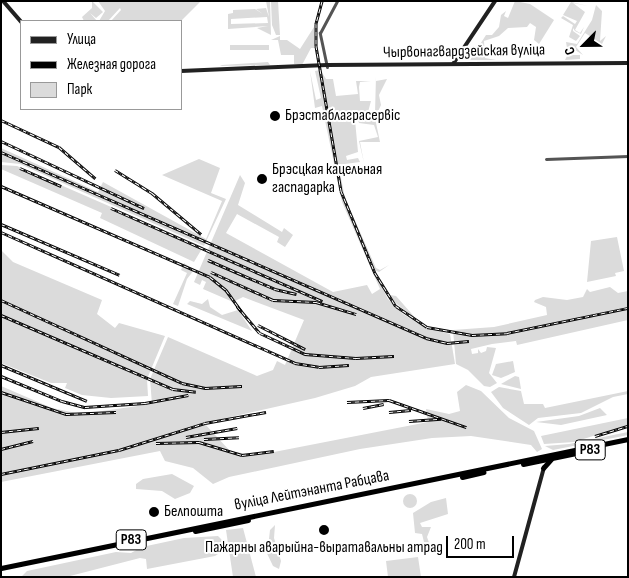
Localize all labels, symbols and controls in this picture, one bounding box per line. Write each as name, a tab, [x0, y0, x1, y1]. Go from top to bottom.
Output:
legend	[20, 20, 182, 110]
north arrow	[559, 20, 609, 70]
text: Улица	[67, 30, 96, 49]
street label: Чырвонагвардзейская вуліца	[383, 41, 545, 63]
text: С	[561, 44, 579, 58]
text: Железная дорога	[67, 55, 156, 74]
text: Парк	[67, 80, 92, 99]
place label: Брэстаблаграсервіс	[285, 106, 400, 126]
marker: Брэстаблаграсервіс	[269, 110, 281, 122]
place label: Брэсцкая кацельная гаспадарка	[272, 160, 382, 198]
marker: Брэсцкая кацельная гаспадарка	[256, 173, 268, 185]
road number: Р83	[574, 438, 606, 462]
street label: вуліца Лейтэнанта Рабцава	[233, 467, 391, 515]
place label: Белпошта	[164, 502, 223, 522]
marker: Белпошта	[148, 506, 160, 518]
marker: Пажарны аварыйна-выратавальны атрад	[318, 524, 330, 536]
scale bar	[449, 526, 516, 558]
road number: Р83	[115, 528, 147, 552]
text: 200 m	[454, 535, 486, 554]
place label: Пажарны аварыйна-выратавальны атрад	[205, 538, 443, 558]

